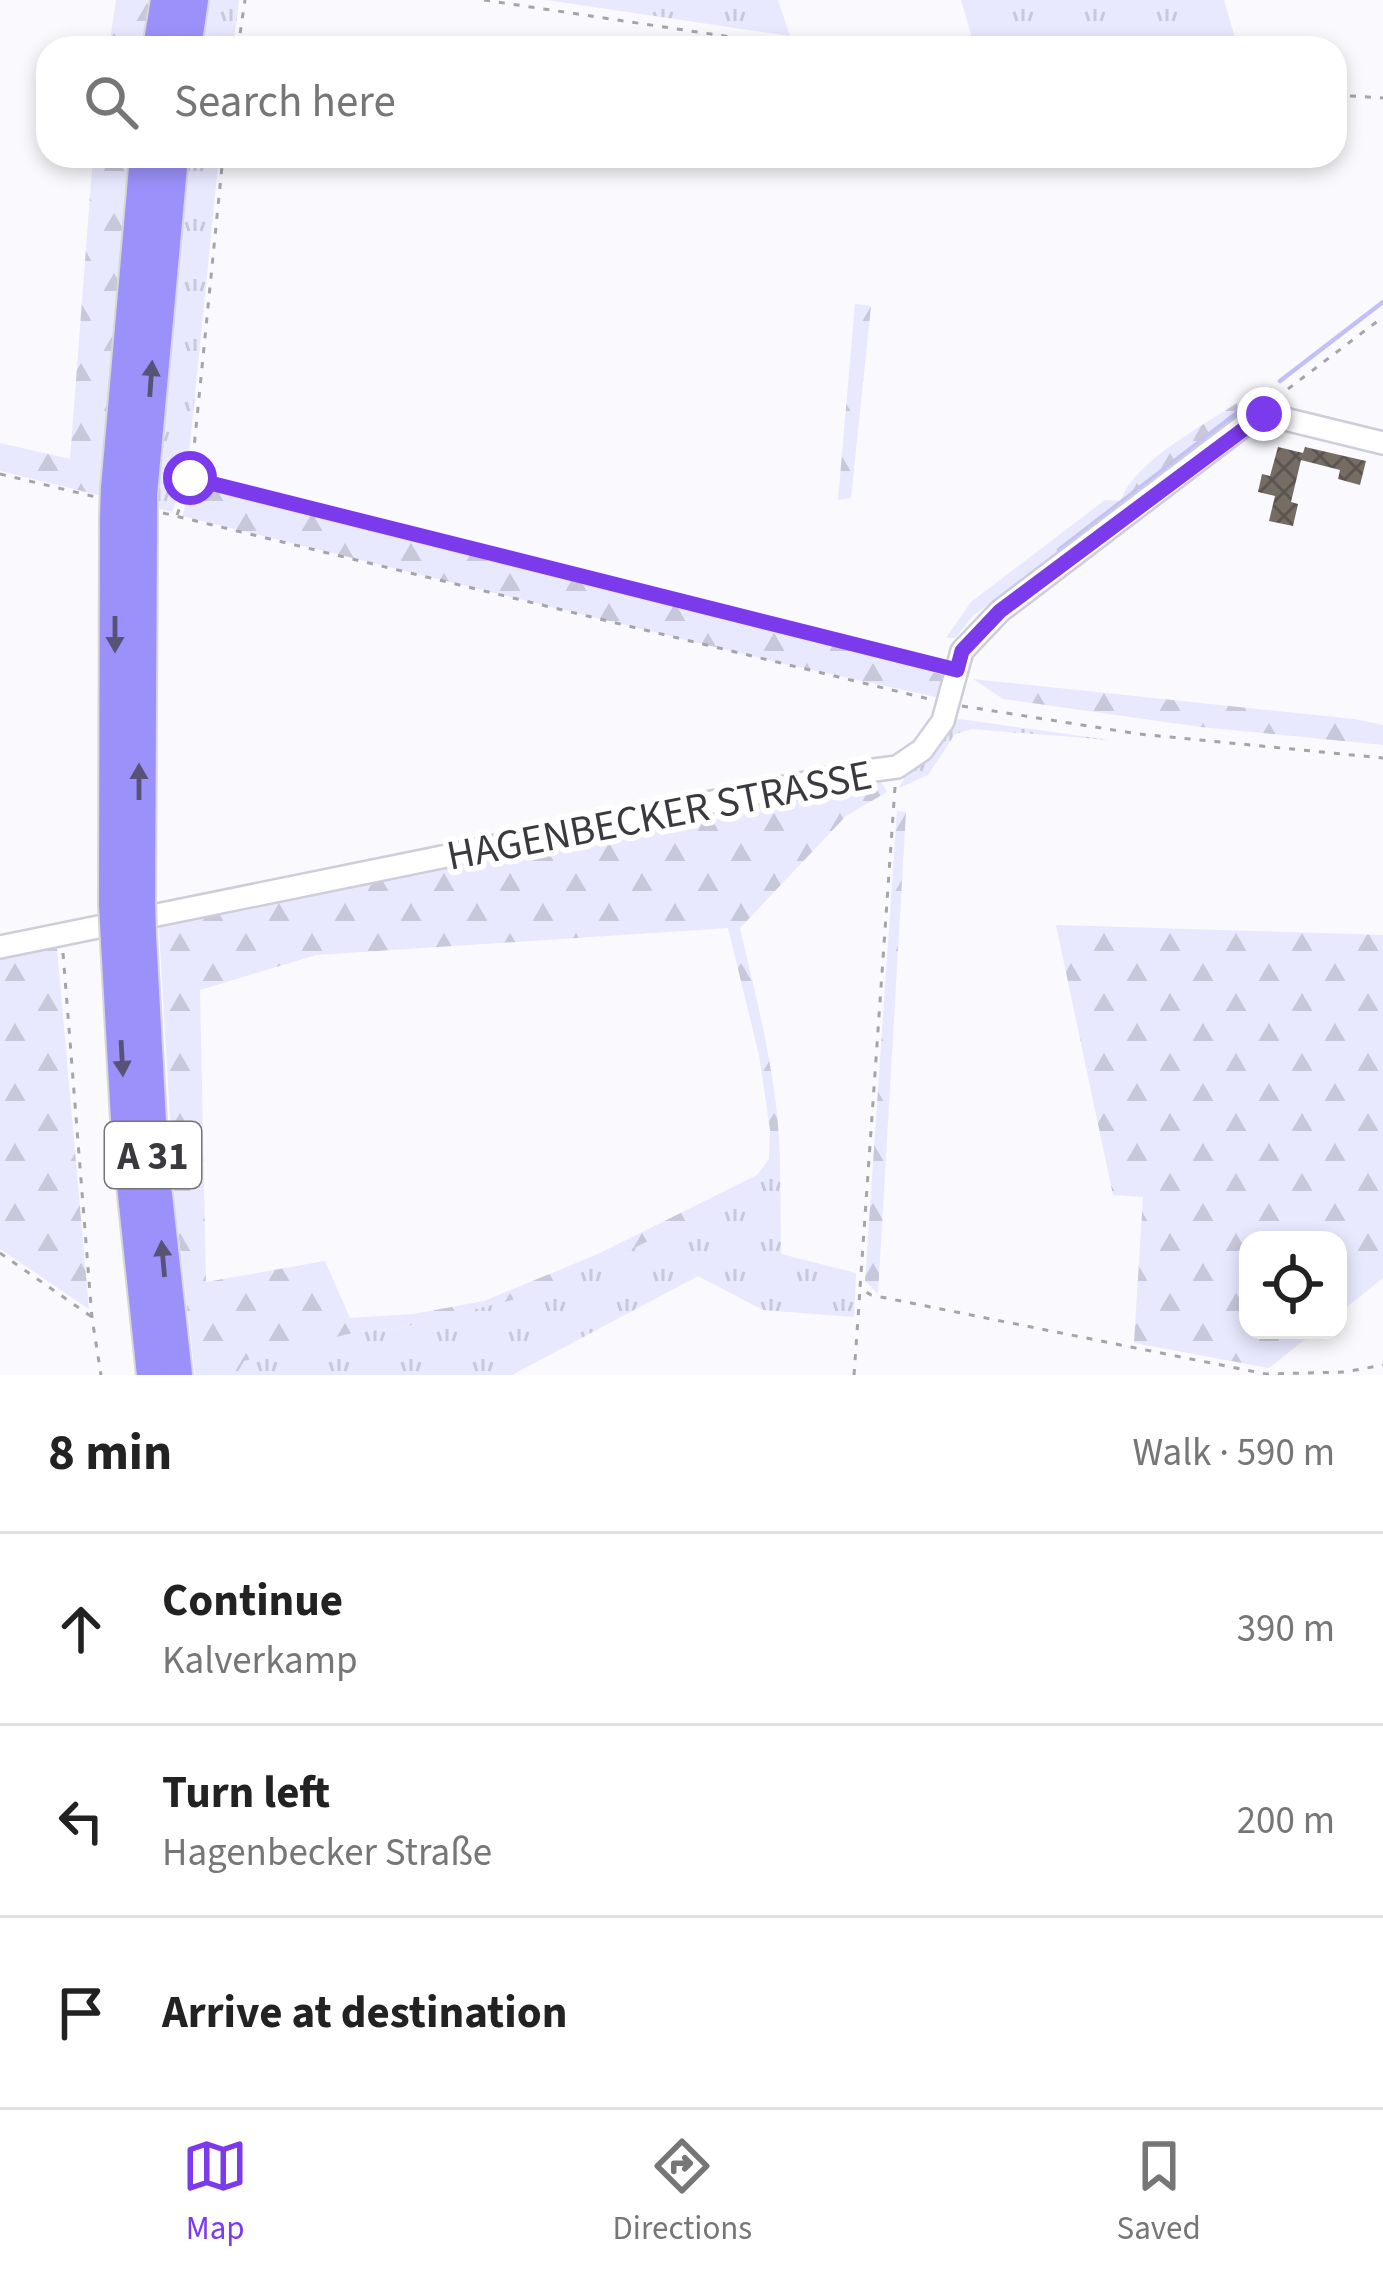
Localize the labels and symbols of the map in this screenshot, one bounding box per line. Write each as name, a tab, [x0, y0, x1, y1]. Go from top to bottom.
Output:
one-way arrow	[142, 360, 161, 397]
route end	[1237, 387, 1291, 441]
route start	[163, 451, 217, 505]
one-way arrow	[105, 616, 125, 654]
street label: HAGENBECKER STRASSE	[442, 745, 877, 887]
one-way arrow	[130, 762, 149, 800]
one-way arrow	[113, 1040, 132, 1078]
road number: A 31	[105, 1122, 201, 1188]
one-way arrow	[153, 1240, 172, 1277]

